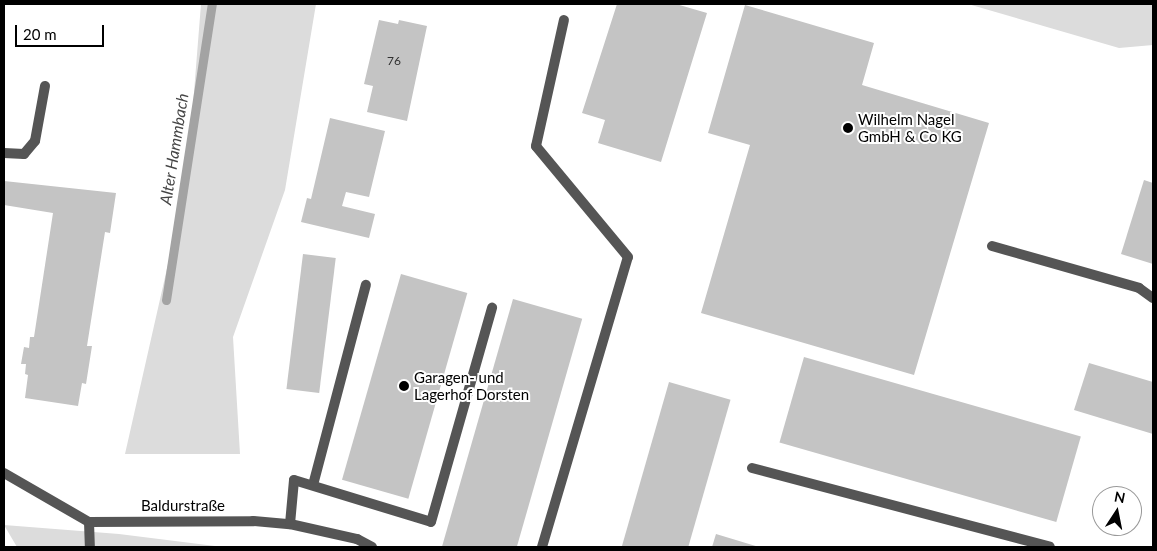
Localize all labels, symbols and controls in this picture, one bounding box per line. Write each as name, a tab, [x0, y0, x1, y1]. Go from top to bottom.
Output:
scale bar	[18, 15, 106, 47]
text: 20 m	[23, 25, 57, 43]
house number: 76	[387, 54, 401, 68]
water label: Alter Hammbach	[156, 92, 192, 206]
place label: Wilhelm Nagel GmbH & Co KG	[858, 110, 962, 145]
marker: Wilhelm Nagel GmbH & Co KG	[842, 122, 854, 134]
place label: Garagen- und Lagerhof Dorsten	[414, 368, 529, 403]
marker: Garagen- und Lagerhof Dorsten	[398, 380, 410, 392]
north arrow	[1092, 486, 1142, 536]
text: N	[1113, 487, 1127, 506]
street label: Baldurstraße	[141, 497, 225, 515]

